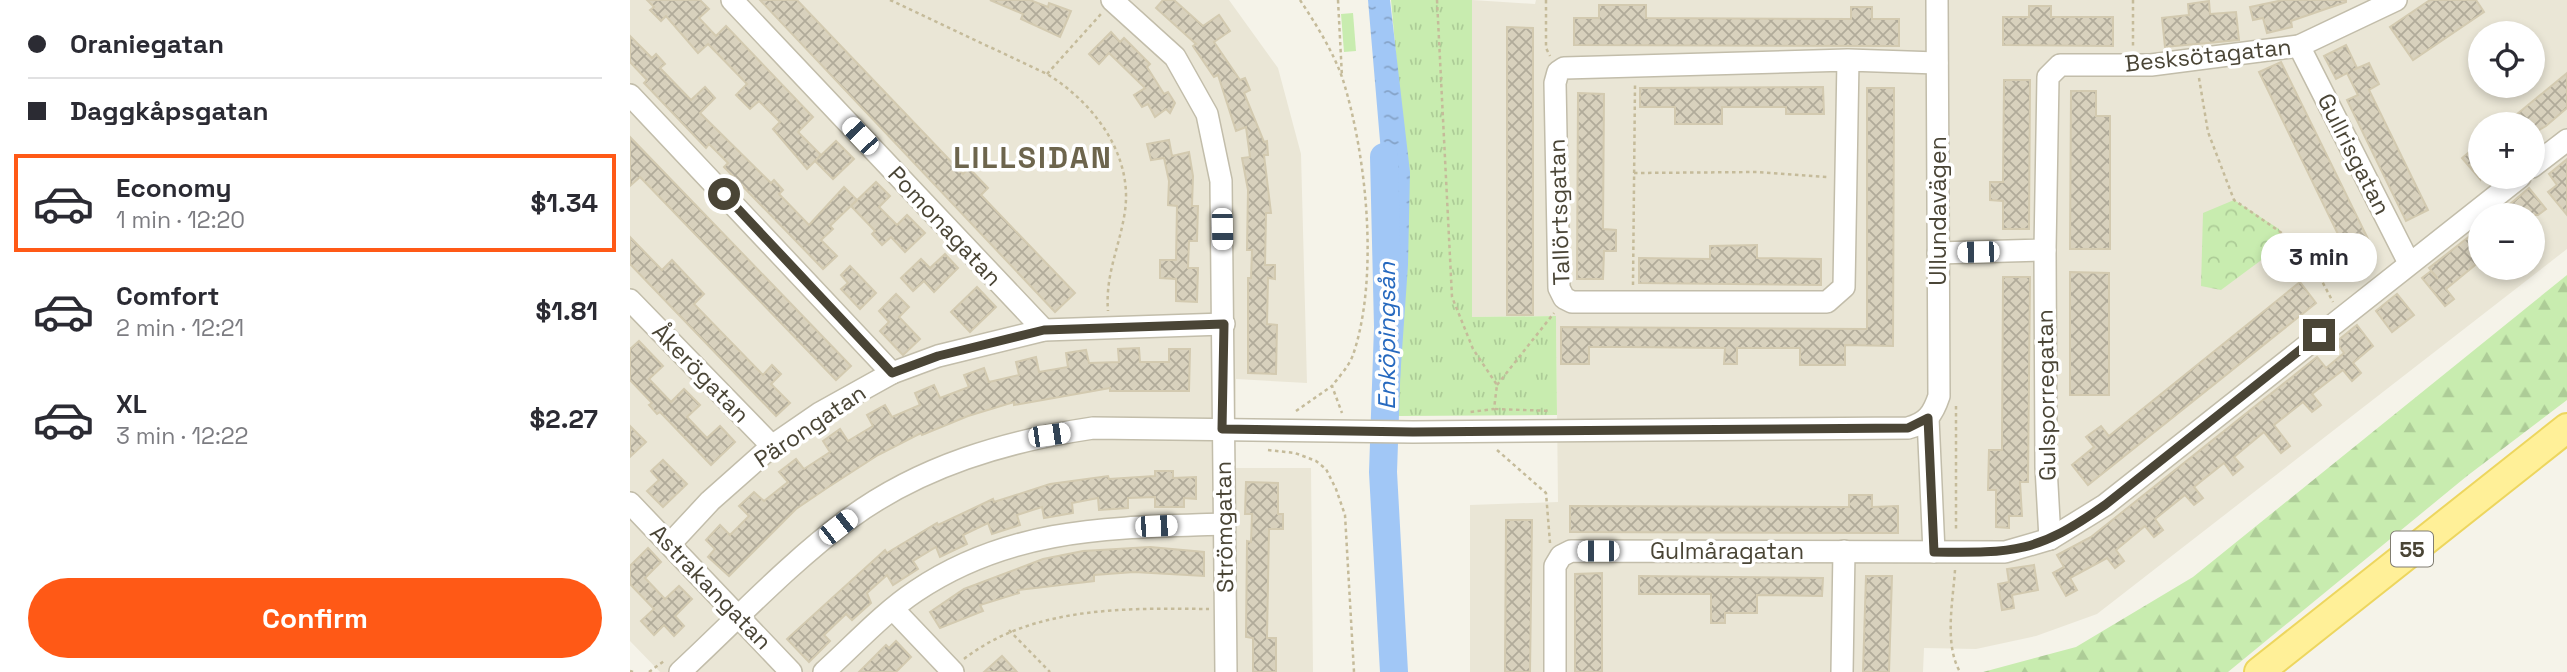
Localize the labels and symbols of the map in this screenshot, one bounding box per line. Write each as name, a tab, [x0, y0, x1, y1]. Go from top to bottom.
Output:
street label: Besksötagatan	[2123, 31, 2293, 79]
street label: Gullrisgatan	[2311, 88, 2397, 220]
car	[838, 113, 883, 159]
street label: Ullundavägen	[1923, 136, 1953, 286]
district label: LILLSIDAN	[953, 138, 1113, 177]
street label: Tallörtsgatan	[1541, 138, 1577, 286]
street label: Pomonagatan	[882, 160, 1008, 292]
route start	[708, 178, 740, 210]
car	[1212, 208, 1233, 250]
callout: 3 min	[2261, 233, 2377, 282]
car	[1957, 241, 2000, 263]
water label: Enköpingsån	[1371, 261, 1402, 410]
street label: Gulsporregatan	[2030, 309, 2062, 481]
street label: Åkerögatan	[646, 317, 756, 429]
route end	[2303, 319, 2335, 351]
street label: Pärongatan	[748, 378, 872, 474]
car	[1027, 422, 1072, 448]
street label: Strömgatan	[1208, 461, 1240, 593]
car	[815, 506, 862, 548]
car	[1135, 515, 1178, 537]
street label: Astrakangatan	[644, 518, 778, 656]
road number: 55	[2391, 532, 2433, 566]
street label: Gulmåragatan	[1650, 536, 1804, 566]
car	[1578, 541, 1620, 562]

